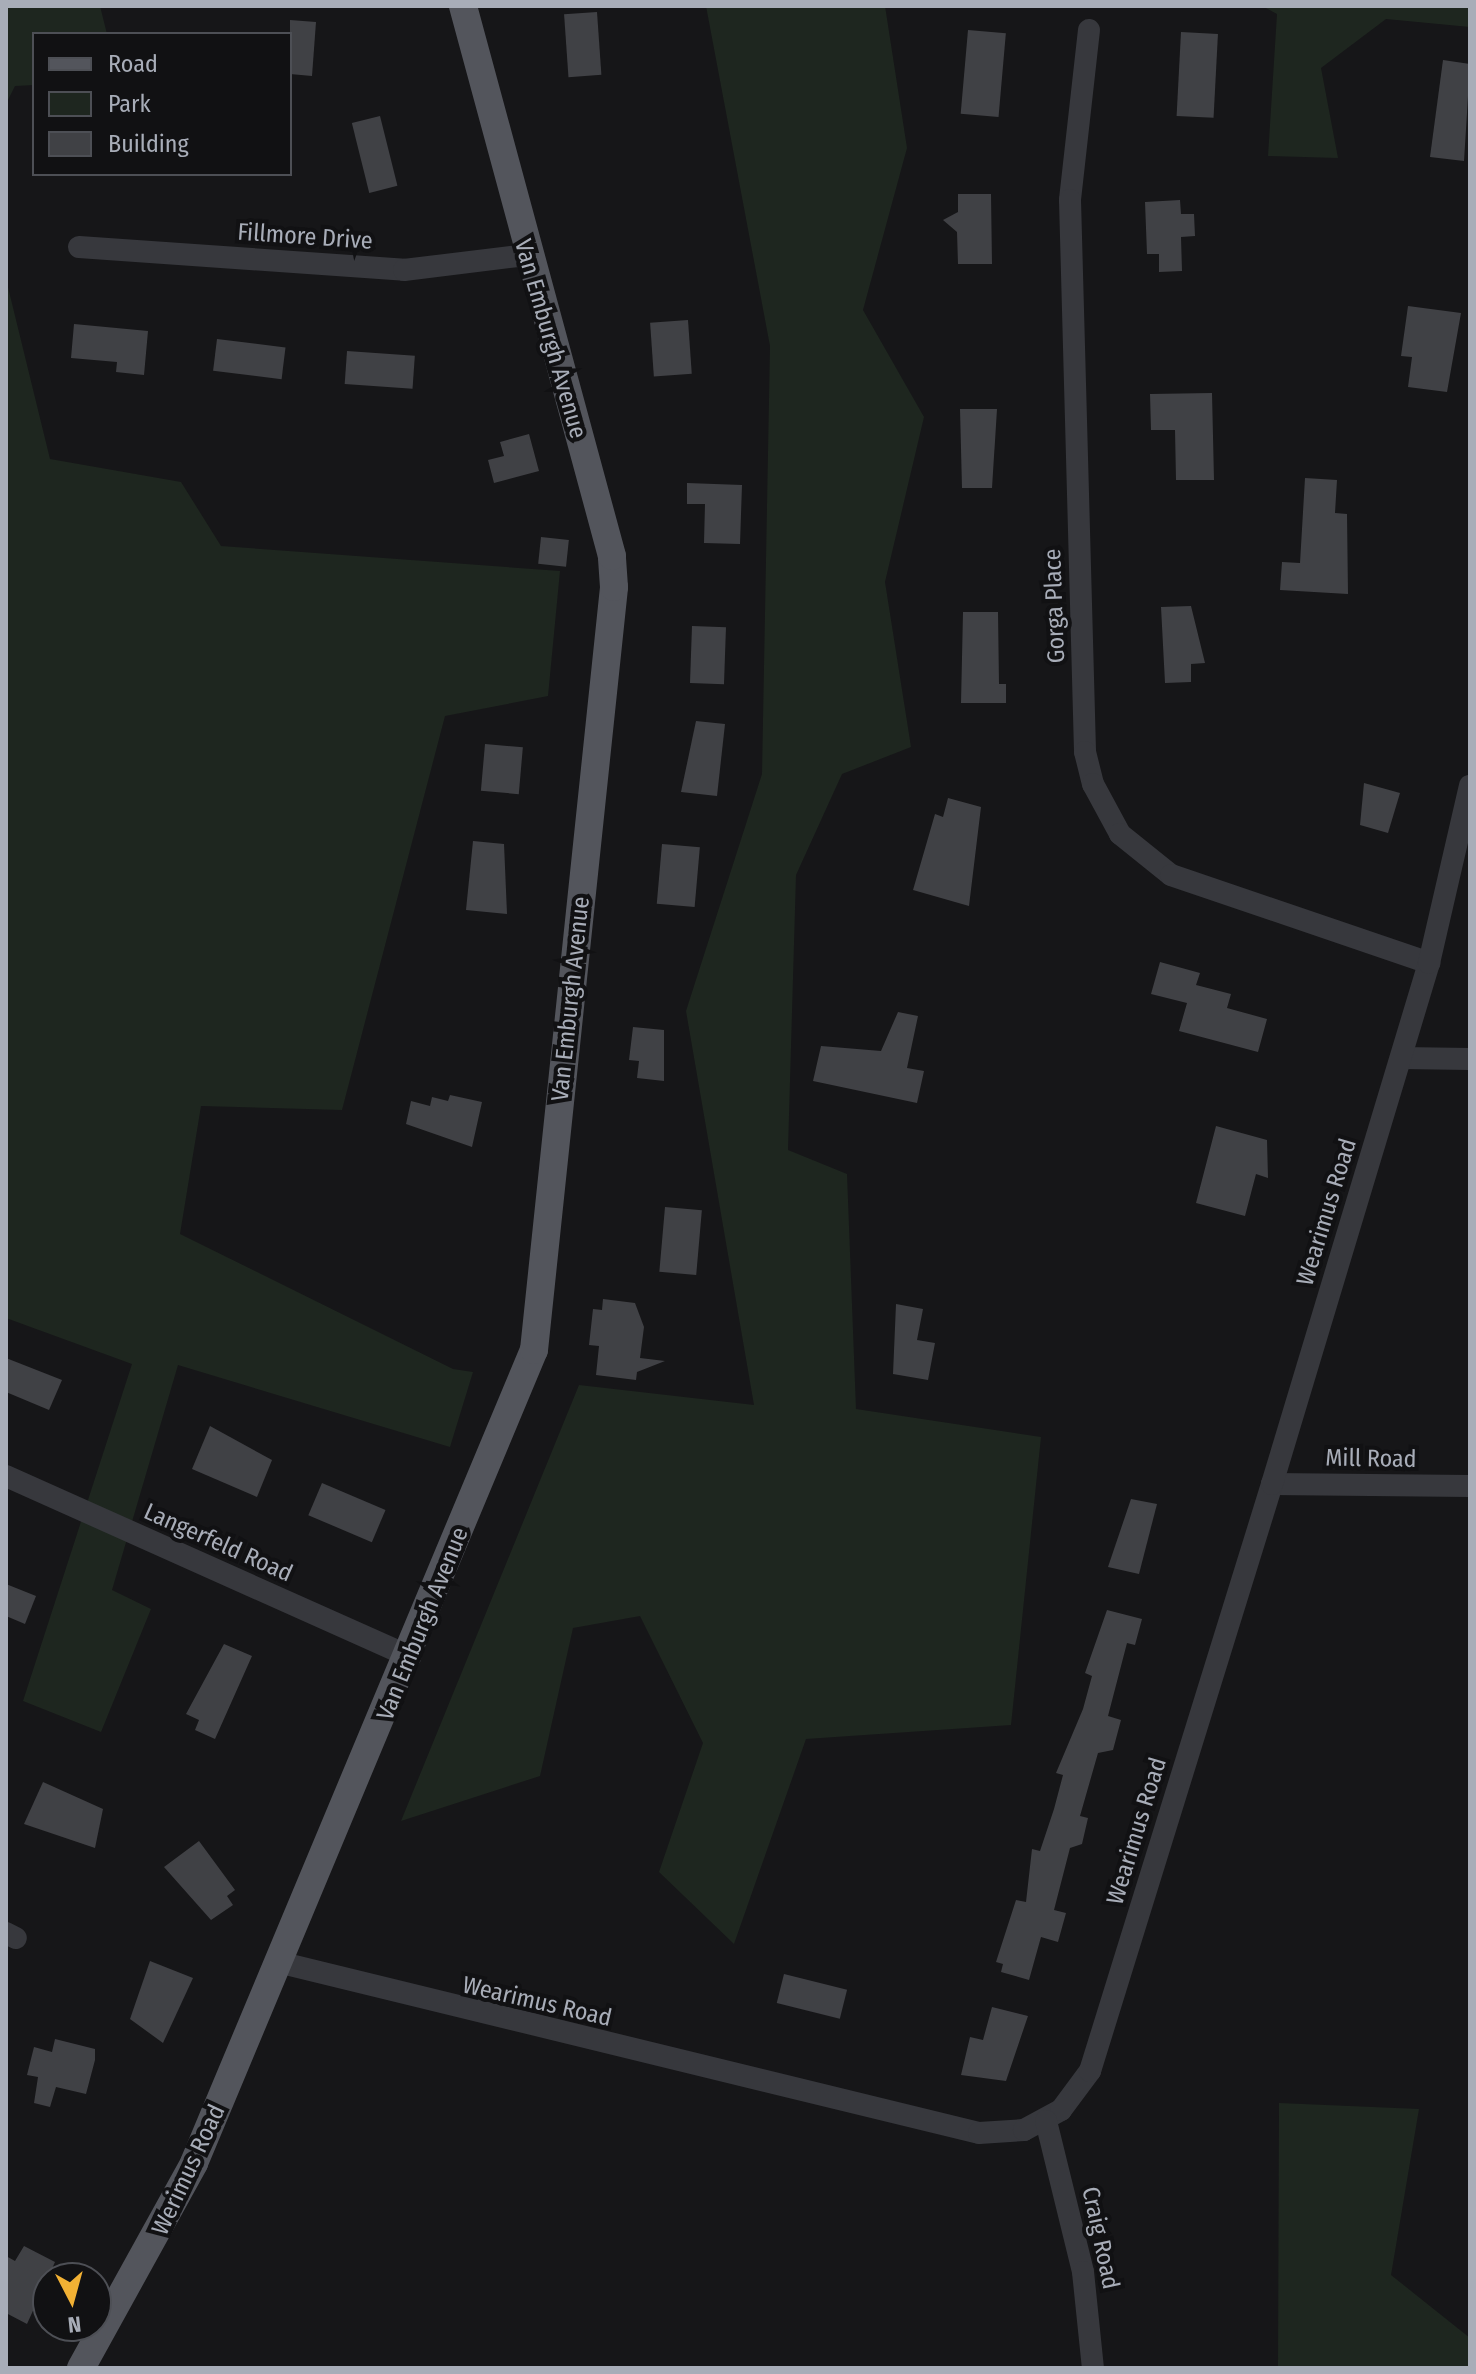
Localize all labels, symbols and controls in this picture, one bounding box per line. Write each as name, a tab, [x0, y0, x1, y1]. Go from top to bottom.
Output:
legend	[32, 32, 292, 176]
text: Road	[108, 50, 158, 78]
text: Park	[108, 90, 151, 118]
text: Building	[108, 130, 189, 158]
street label: Fillmore Drive	[236, 218, 374, 256]
street label: Van Emburgh Avenue	[508, 236, 592, 442]
street label: Gorga Place	[1039, 548, 1071, 664]
street label: Van Emburgh Avenue	[546, 895, 596, 1103]
street label: Wearimus Road	[1291, 1135, 1363, 1289]
street label: Mill Road	[1325, 1444, 1417, 1474]
street label: Langerfeld Road	[139, 1497, 297, 1589]
street label: Van Emburgh Avenue	[371, 1523, 475, 1725]
street label: Wearimus Road	[1101, 1754, 1173, 1908]
street label: Wearimus Road	[460, 1971, 614, 2033]
street label: Werimus Road	[146, 2100, 232, 2240]
street label: Craig Road	[1075, 2184, 1125, 2292]
north arrow	[32, 2262, 112, 2342]
text: N	[66, 2310, 82, 2338]

